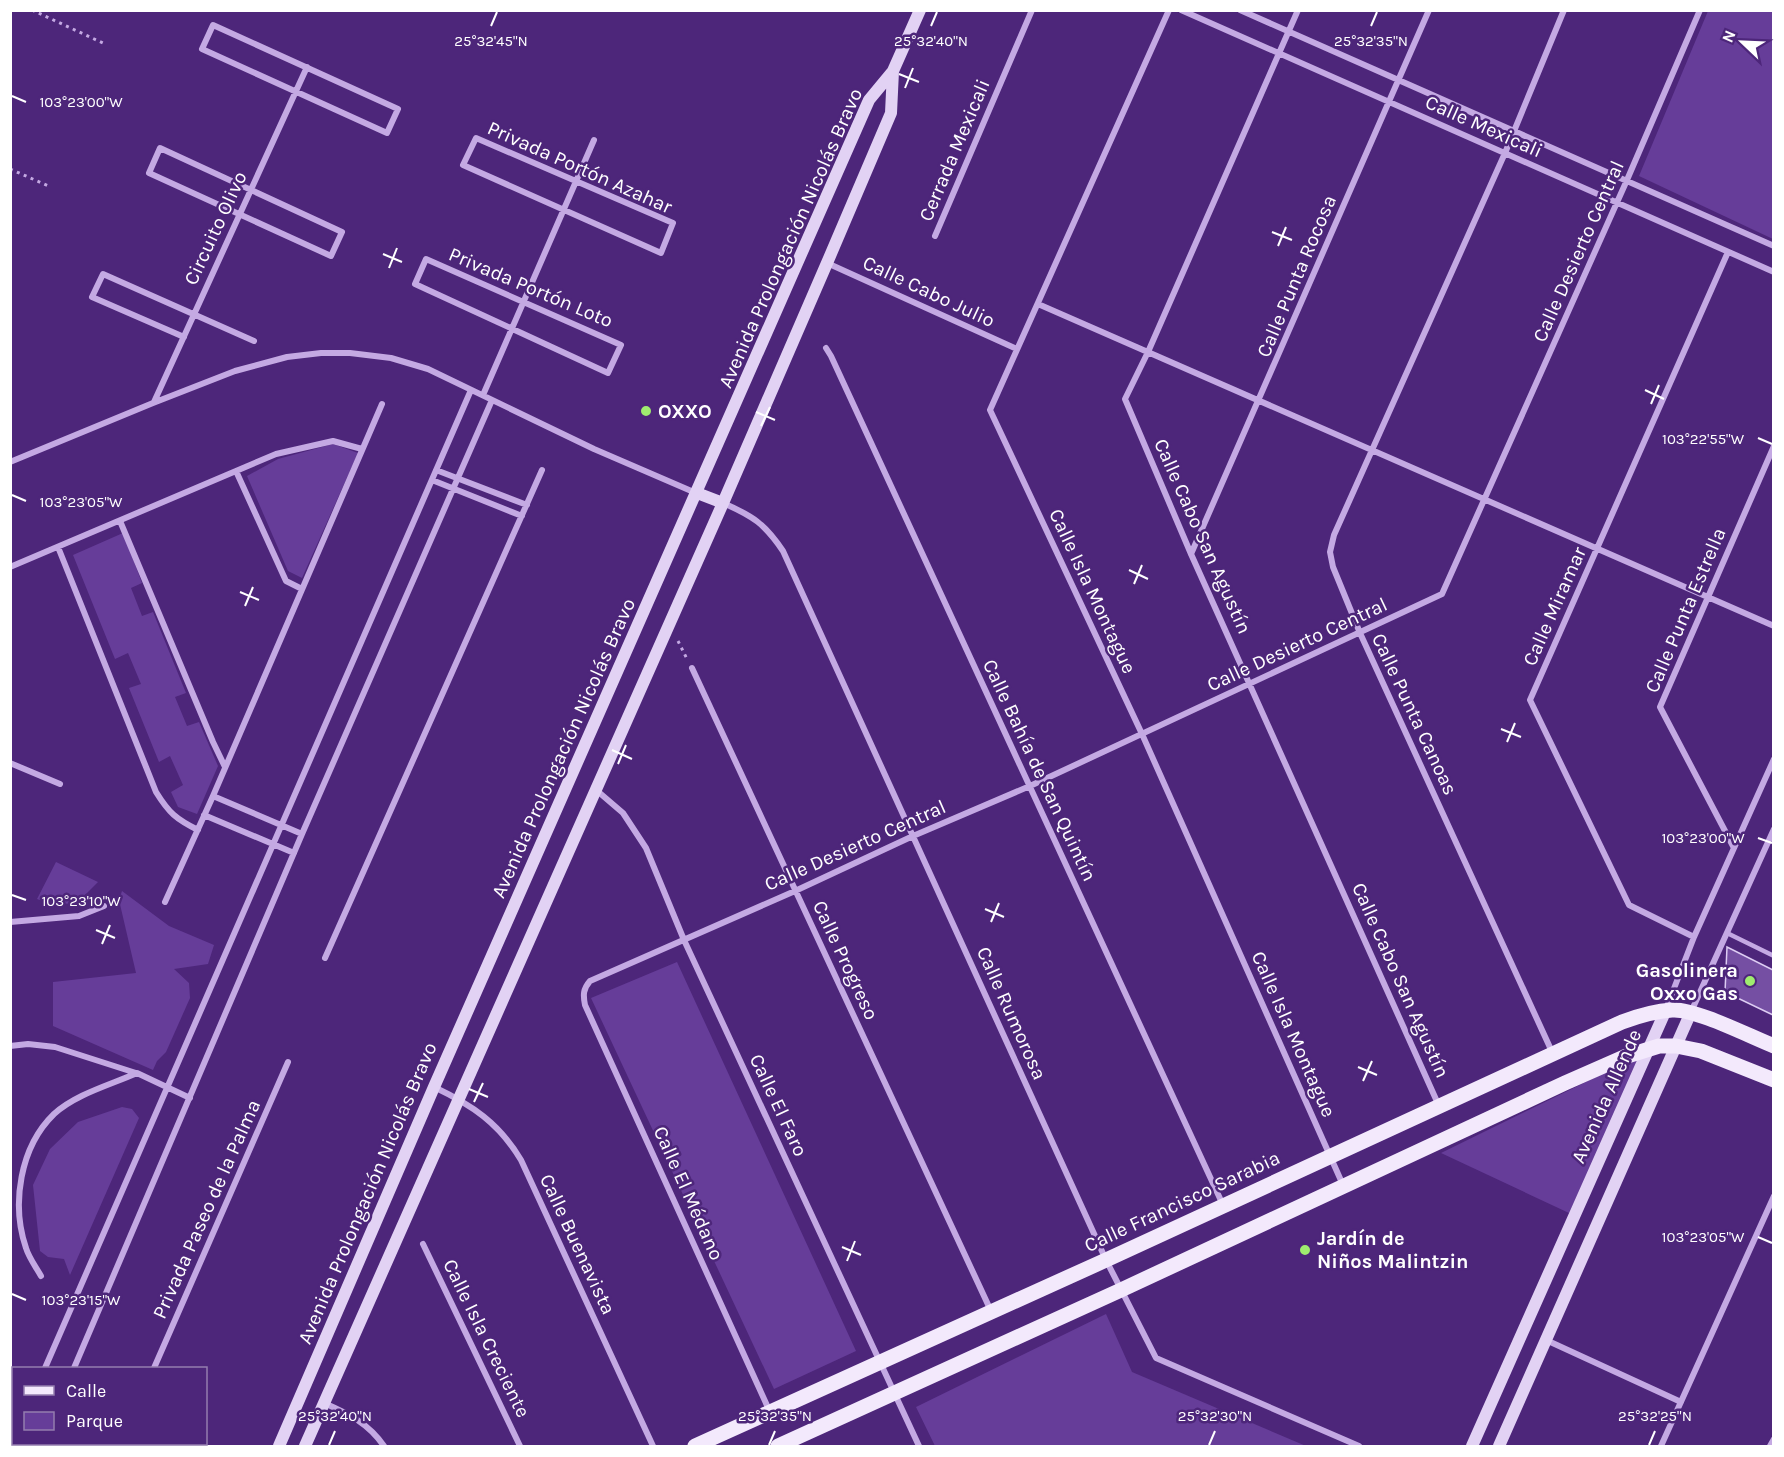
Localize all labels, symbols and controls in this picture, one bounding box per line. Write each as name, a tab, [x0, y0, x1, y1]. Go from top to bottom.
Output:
north arrow	[1712, 12, 1772, 72]
text: N	[1718, 27, 1740, 45]
text: 25°32'45"N	[454, 32, 528, 50]
text: 25°32'40"N	[894, 32, 968, 50]
text: 25°32'35"N	[1334, 32, 1408, 50]
street label: Cerrada Mexicali	[914, 76, 995, 225]
street label: Avenida Prolongación Nicolás Bravo	[714, 85, 867, 392]
street label: Calle Mexicali	[1422, 90, 1546, 163]
text: 103°23'00"W	[39, 93, 123, 111]
street label: Privada Portón Azahar	[484, 116, 676, 219]
street label: Calle Desierto Central	[1528, 157, 1629, 345]
street label: Circuito Olivo	[179, 168, 252, 289]
street label: Calle Punta Rocosa	[1252, 192, 1341, 361]
street label: Privada Portón Loto	[445, 242, 616, 332]
street label: Calle Cabo Julio	[859, 251, 998, 332]
place label: OXXO	[658, 400, 712, 423]
marker: OXXO	[639, 404, 653, 418]
text: 103°22'55"W	[1662, 430, 1745, 448]
street label: Calle Cabo San Agustín	[1149, 435, 1256, 637]
text: 103°23'05"W	[40, 493, 123, 511]
street label: Calle Isla Montague	[1044, 505, 1141, 677]
street label: Calle Punta Estrella	[1640, 524, 1731, 696]
street label: Calle Miramar	[1518, 543, 1591, 669]
street label: Calle Desierto Central	[1203, 593, 1391, 696]
street label: Avenida Prolongación Nicolás Bravo	[487, 595, 640, 902]
street label: Calle Punta Canoas	[1367, 630, 1462, 799]
street label: Calle Bahía de San Quintín	[978, 656, 1101, 885]
street label: Calle Desierto Central	[761, 795, 949, 896]
text: 103°23'00"W	[1661, 829, 1745, 847]
street label: Calle Cabo San Agustín	[1347, 879, 1454, 1081]
text: 103°23'10"W	[41, 892, 121, 910]
street label: Calle Progreso	[808, 897, 883, 1024]
street label: Calle Rumorosa	[972, 943, 1051, 1083]
street label: Calle Isla Montague	[1247, 948, 1340, 1121]
place label: Gasolinera Oxxo Gas	[1636, 959, 1738, 1005]
marker: Gasolinera Oxxo Gas	[1743, 974, 1757, 988]
street label: Avenida Allende	[1567, 1026, 1646, 1167]
street label: Avenida Prolongación Nicolás Bravo	[293, 1039, 442, 1348]
street label: Calle El Faro	[745, 1050, 812, 1160]
street label: Privada Paseo de la Palma	[148, 1096, 265, 1322]
street label: Calle El Médano	[649, 1123, 728, 1264]
street label: Calle Francisco Sarabia	[1081, 1146, 1284, 1257]
street label: Calle Buenavista	[535, 1170, 620, 1318]
place label: Jardín de Niños Malintzin	[1317, 1227, 1468, 1273]
text: 103°23'05"W	[1662, 1228, 1745, 1246]
marker: Jardín de Niños Malintzin	[1298, 1243, 1312, 1257]
street label: Calle Isla Creciente	[438, 1255, 535, 1421]
text: 103°23'15"W	[42, 1291, 121, 1309]
legend	[12, 1367, 207, 1445]
text: Calle	[66, 1380, 106, 1402]
text: 25°32'40"N	[298, 1407, 372, 1425]
text: 25°32'35"N	[738, 1407, 812, 1425]
text: 25°32'30"N	[1178, 1407, 1252, 1425]
text: 25°32'25"N	[1618, 1407, 1692, 1425]
text: Parque	[66, 1410, 123, 1432]

